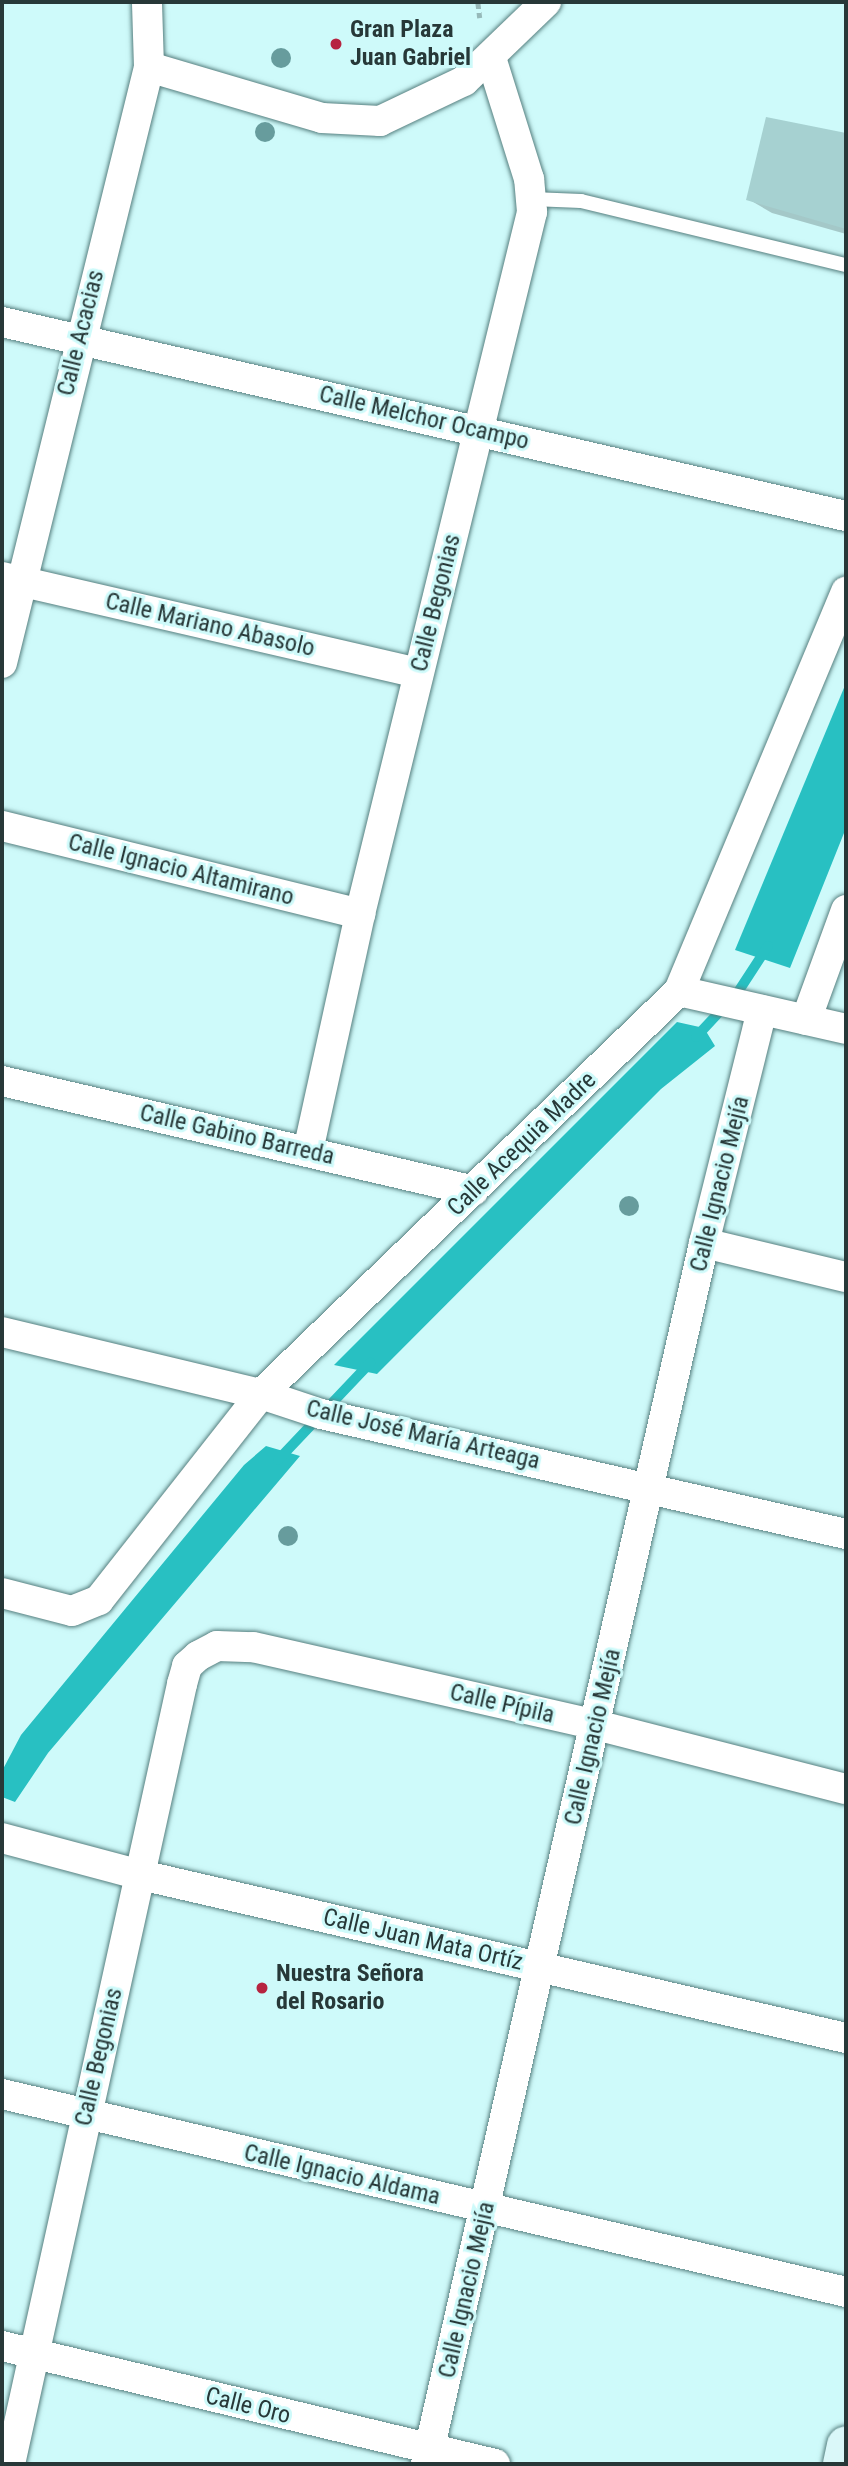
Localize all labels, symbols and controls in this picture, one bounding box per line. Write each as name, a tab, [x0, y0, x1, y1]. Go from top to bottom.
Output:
place label: Gran Plaza Juan Gabriel	[350, 16, 471, 72]
marker: Gran Plaza Juan Gabriel	[328, 36, 344, 52]
street label: Calle Acacias	[52, 267, 110, 399]
street label: Calle Melchor Ocampo	[316, 380, 532, 456]
street label: Calle Begonias	[405, 531, 467, 675]
street label: Calle Mariano Abasolo	[103, 587, 317, 663]
street label: Calle Ignacio Altamirano	[65, 828, 297, 912]
street label: Calle Acequia Madre	[442, 1066, 602, 1222]
street label: Calle Ignacio Mejía	[684, 1093, 756, 1275]
street label: Calle Gabino Barreda	[137, 1099, 337, 1171]
street label: Calle José María Arteaga	[303, 1394, 543, 1476]
street label: Calle Ignacio Mejía	[559, 1646, 627, 1828]
street label: Calle Pípila	[447, 1678, 557, 1730]
street label: Calle Juan Mata Ortíz	[320, 1903, 526, 1977]
place label: Nuestra Señora del Rosario	[276, 1960, 424, 2016]
marker: Nuestra Señora del Rosario	[254, 1980, 270, 1996]
street label: Calle Begonias	[69, 1985, 129, 2129]
street label: Calle Ignacio Aldama	[241, 2138, 443, 2212]
street label: Calle Ignacio Mejía	[433, 2199, 501, 2381]
street label: Calle Oro	[203, 2382, 293, 2430]

